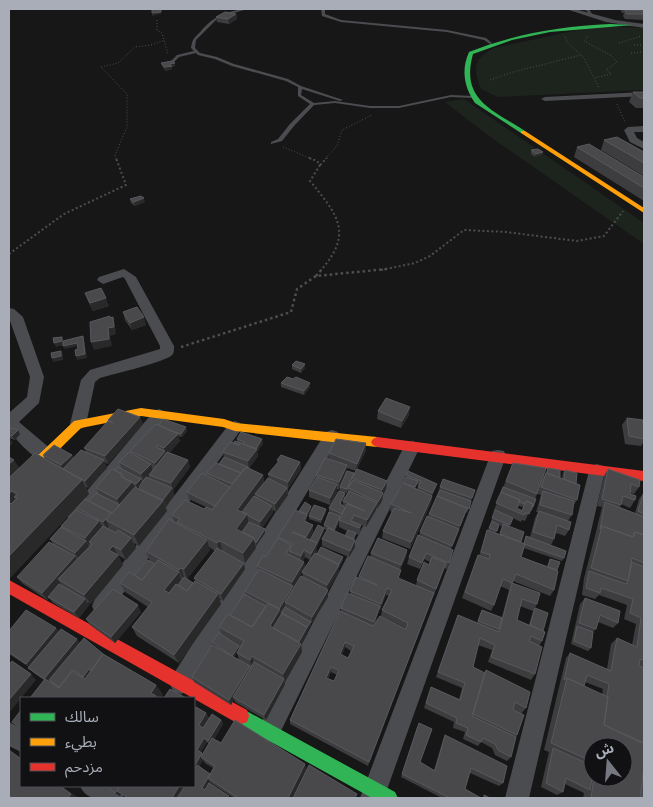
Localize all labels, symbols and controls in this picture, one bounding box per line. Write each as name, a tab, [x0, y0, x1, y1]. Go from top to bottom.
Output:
legend	[20, 697, 195, 787]
text: سالك	[65, 707, 99, 725]
text: بطيء	[65, 732, 97, 753]
north arrow	[583, 737, 633, 787]
text: ش	[592, 738, 616, 760]
text: مزدحم	[65, 757, 103, 778]

